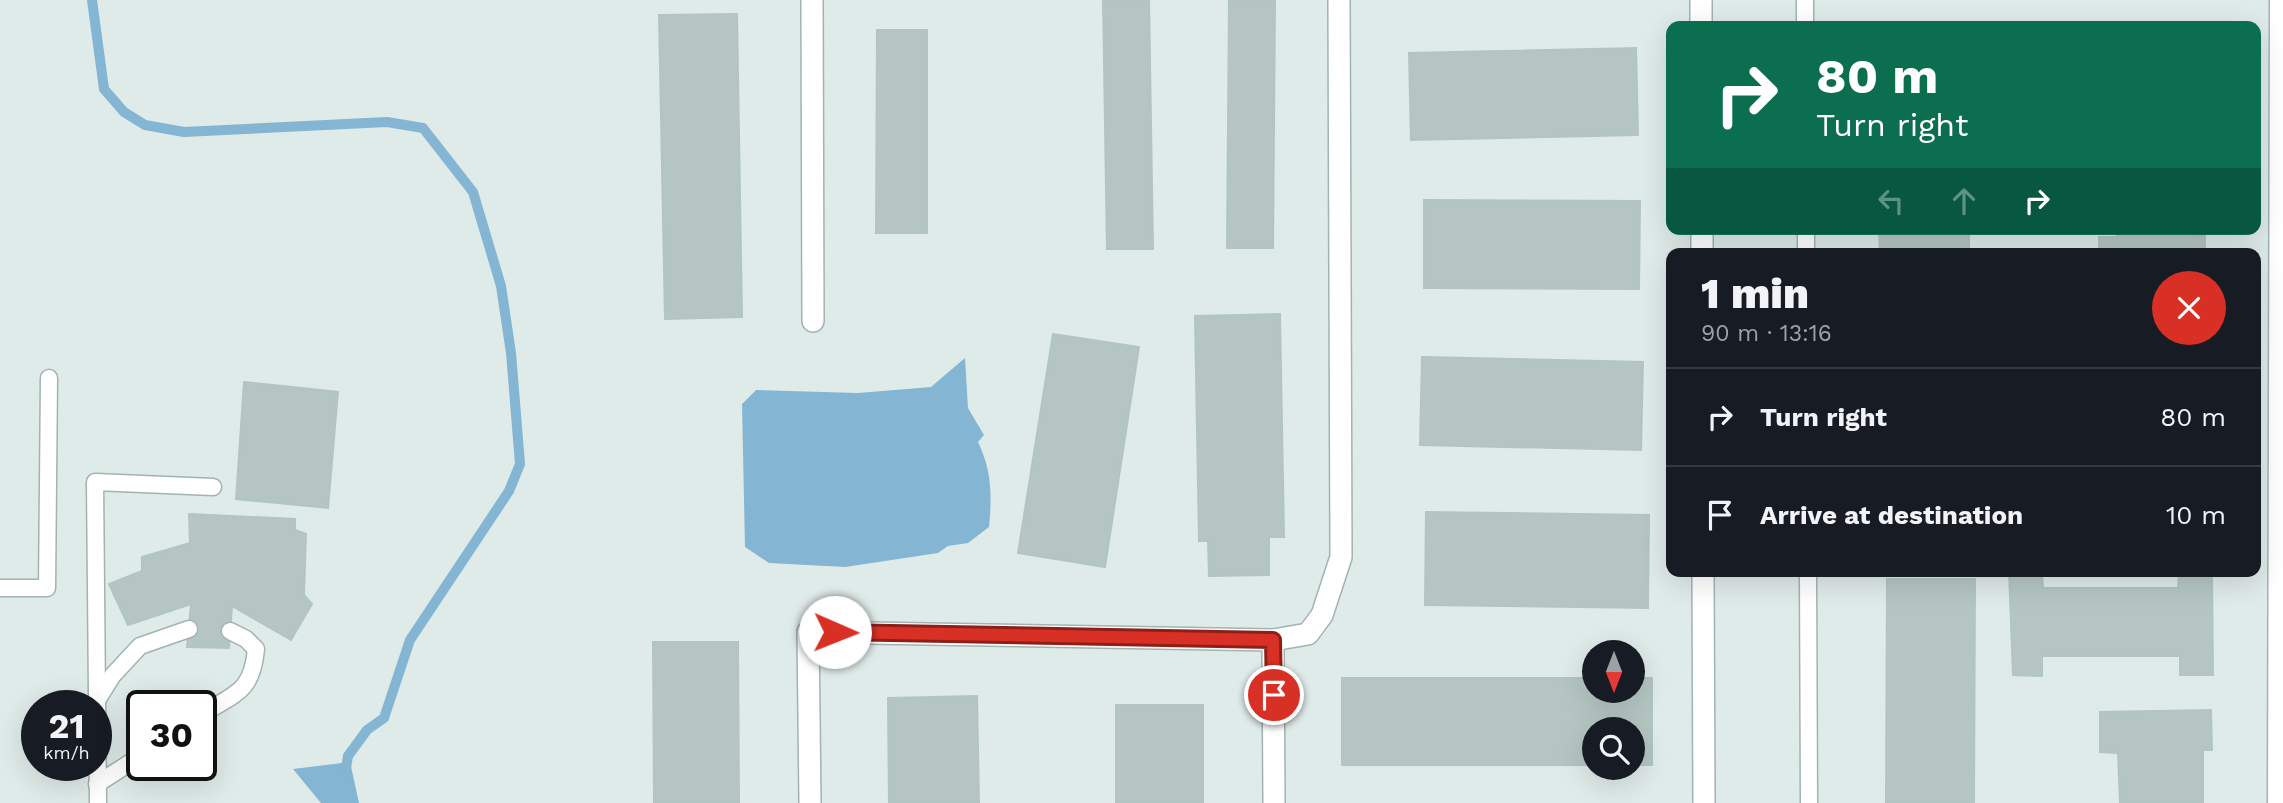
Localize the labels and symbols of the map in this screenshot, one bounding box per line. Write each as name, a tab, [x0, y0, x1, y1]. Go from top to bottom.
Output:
position arrow	[798, 595, 872, 669]
north arrow	[1582, 640, 1645, 704]
pin	[1244, 665, 1304, 725]
speed limit sign: 30	[126, 690, 217, 781]

